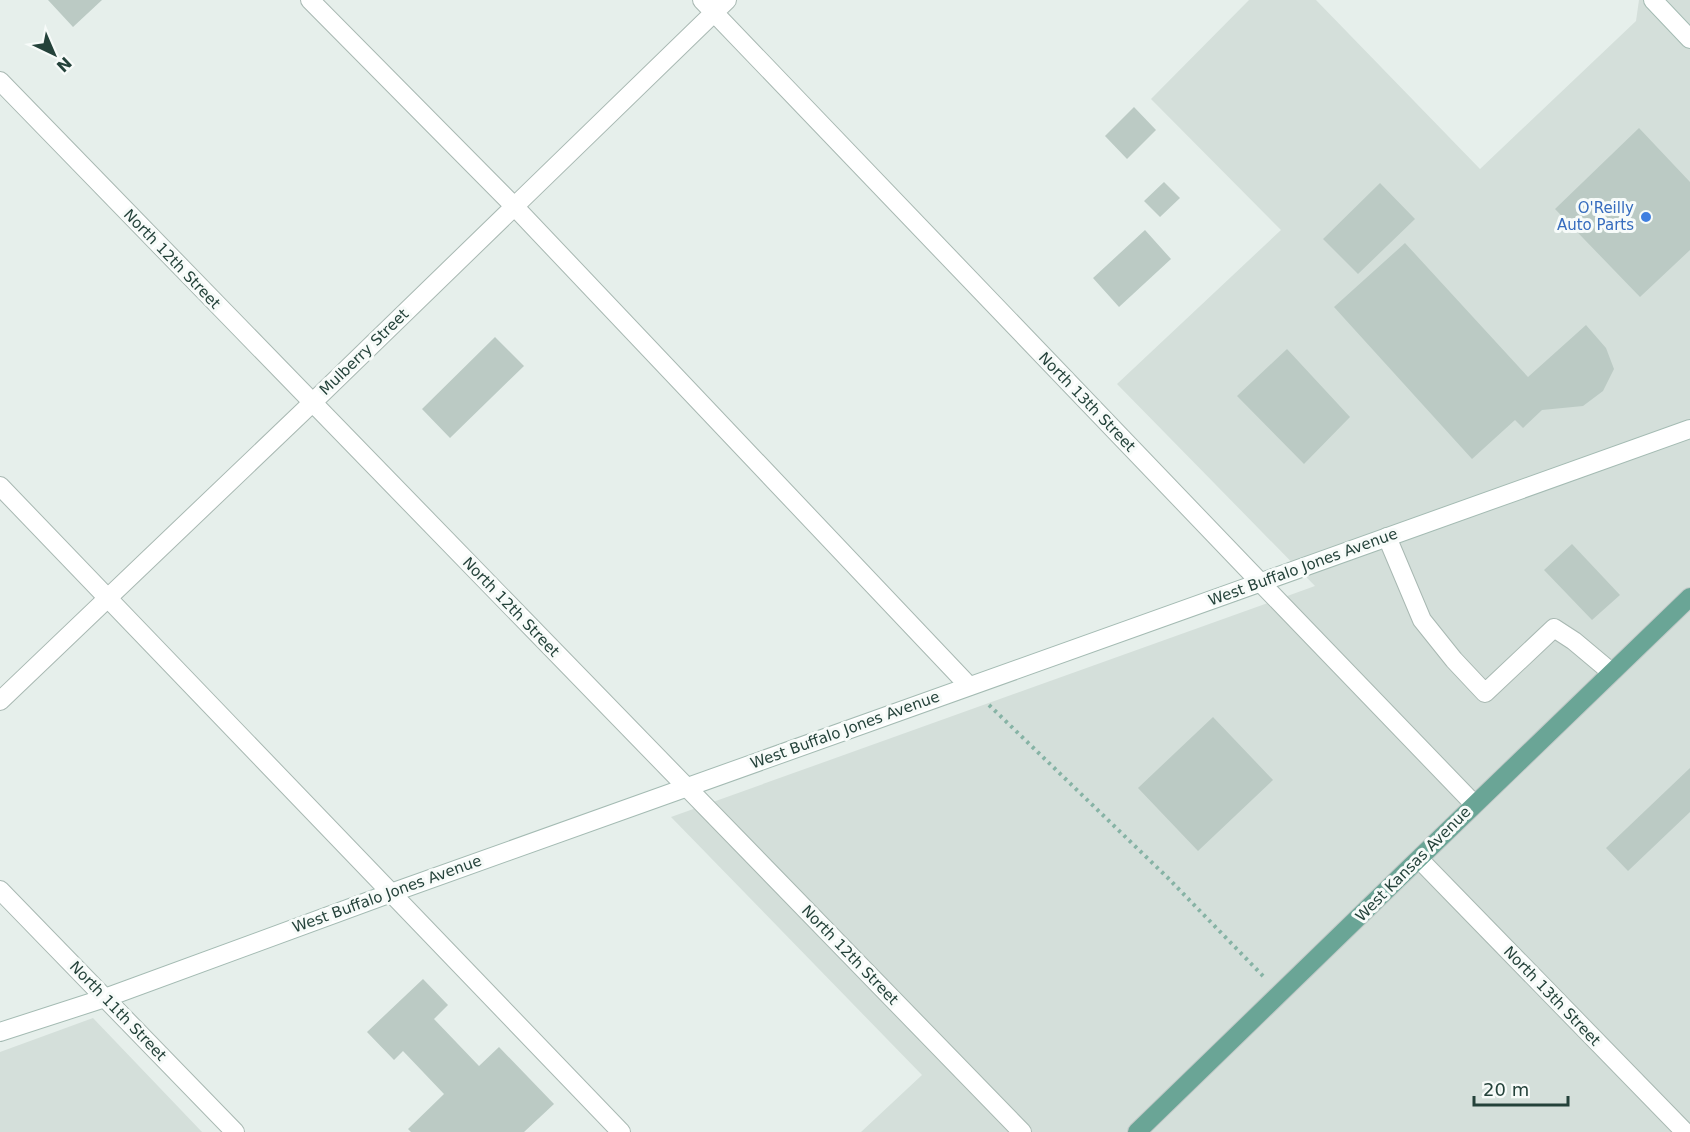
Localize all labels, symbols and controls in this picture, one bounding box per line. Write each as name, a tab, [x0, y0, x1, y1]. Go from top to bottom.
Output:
north arrow	[24, 24, 84, 84]
text: N	[53, 53, 75, 76]
place label: O'Reilly Auto Parts	[1557, 199, 1634, 234]
street label: North 12th Street	[120, 205, 224, 313]
marker: O'Reilly Auto Parts	[1639, 210, 1653, 224]
street label: Mulberry Street	[316, 305, 412, 399]
street label: North 13th Street	[1035, 348, 1139, 456]
street label: West Buffalo Jones Avenue	[1206, 524, 1400, 610]
street label: North 12th Street	[459, 553, 563, 661]
street label: West Buffalo Jones Avenue	[748, 687, 942, 773]
street label: West Kansas Avenue	[1352, 803, 1474, 925]
street label: West Buffalo Jones Avenue	[290, 851, 484, 937]
street label: North 12th Street	[798, 901, 902, 1009]
street label: North 13th Street	[1500, 942, 1604, 1050]
street label: North 11th Street	[66, 957, 170, 1065]
scale bar	[1474, 1069, 1568, 1107]
text: 20 m	[1483, 1079, 1529, 1100]

